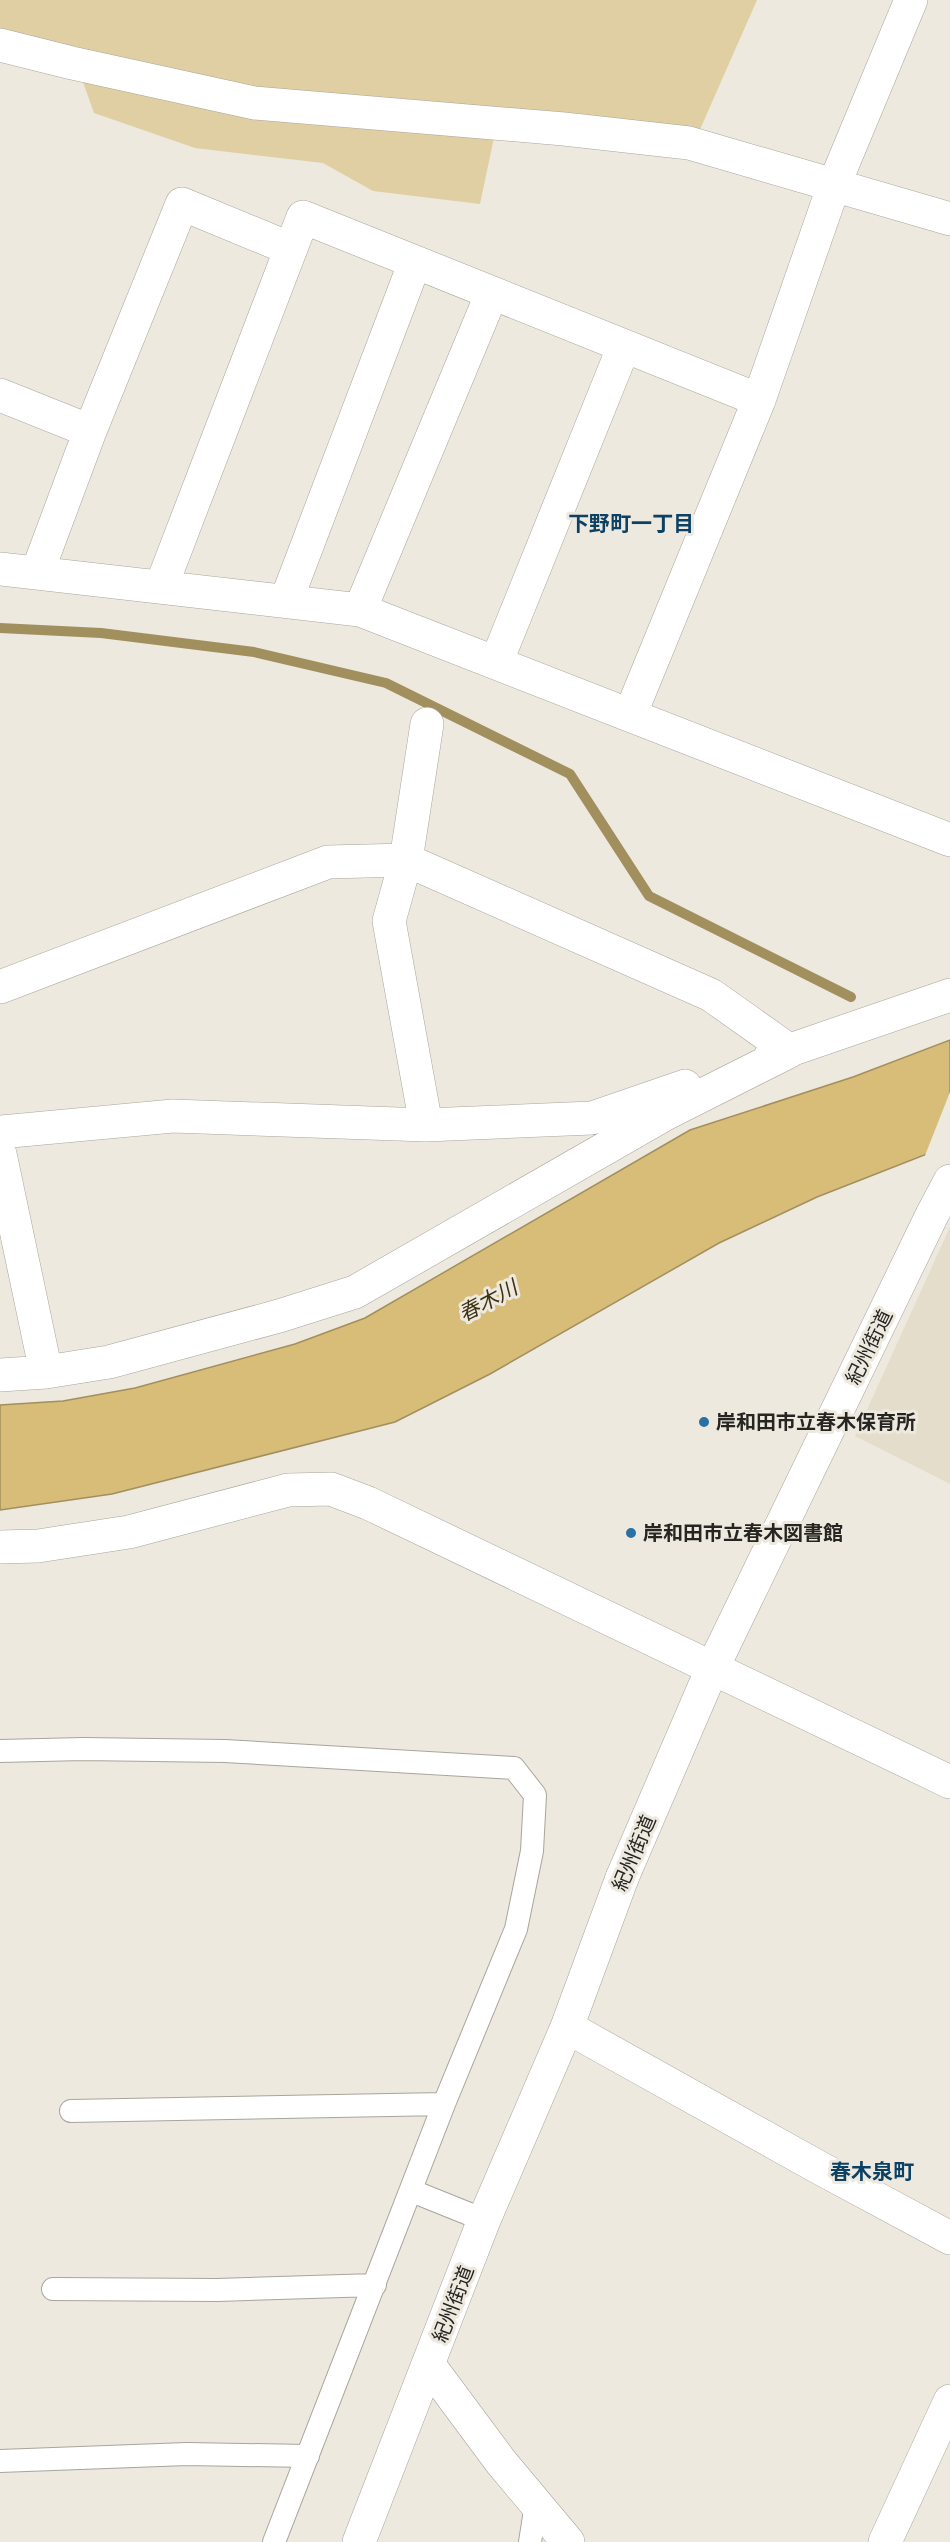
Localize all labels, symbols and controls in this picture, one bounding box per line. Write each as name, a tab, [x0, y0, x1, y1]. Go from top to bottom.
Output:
district label: 下野町一丁目	[568, 512, 694, 536]
water label: 春木川	[455, 1275, 523, 1326]
street label: 紀州街道	[842, 1306, 896, 1388]
place label: 岸和田市立春木保育所	[716, 1411, 916, 1433]
marker: 岸和田市立春木保育所	[697, 1415, 711, 1429]
place label: 岸和田市立春木図書館	[643, 1522, 843, 1544]
marker: 岸和田市立春木図書館	[624, 1526, 638, 1540]
street label: 紀州街道	[608, 1812, 660, 1894]
district label: 春木泉町	[830, 2160, 914, 2184]
street label: 紀州街道	[428, 2263, 478, 2345]

